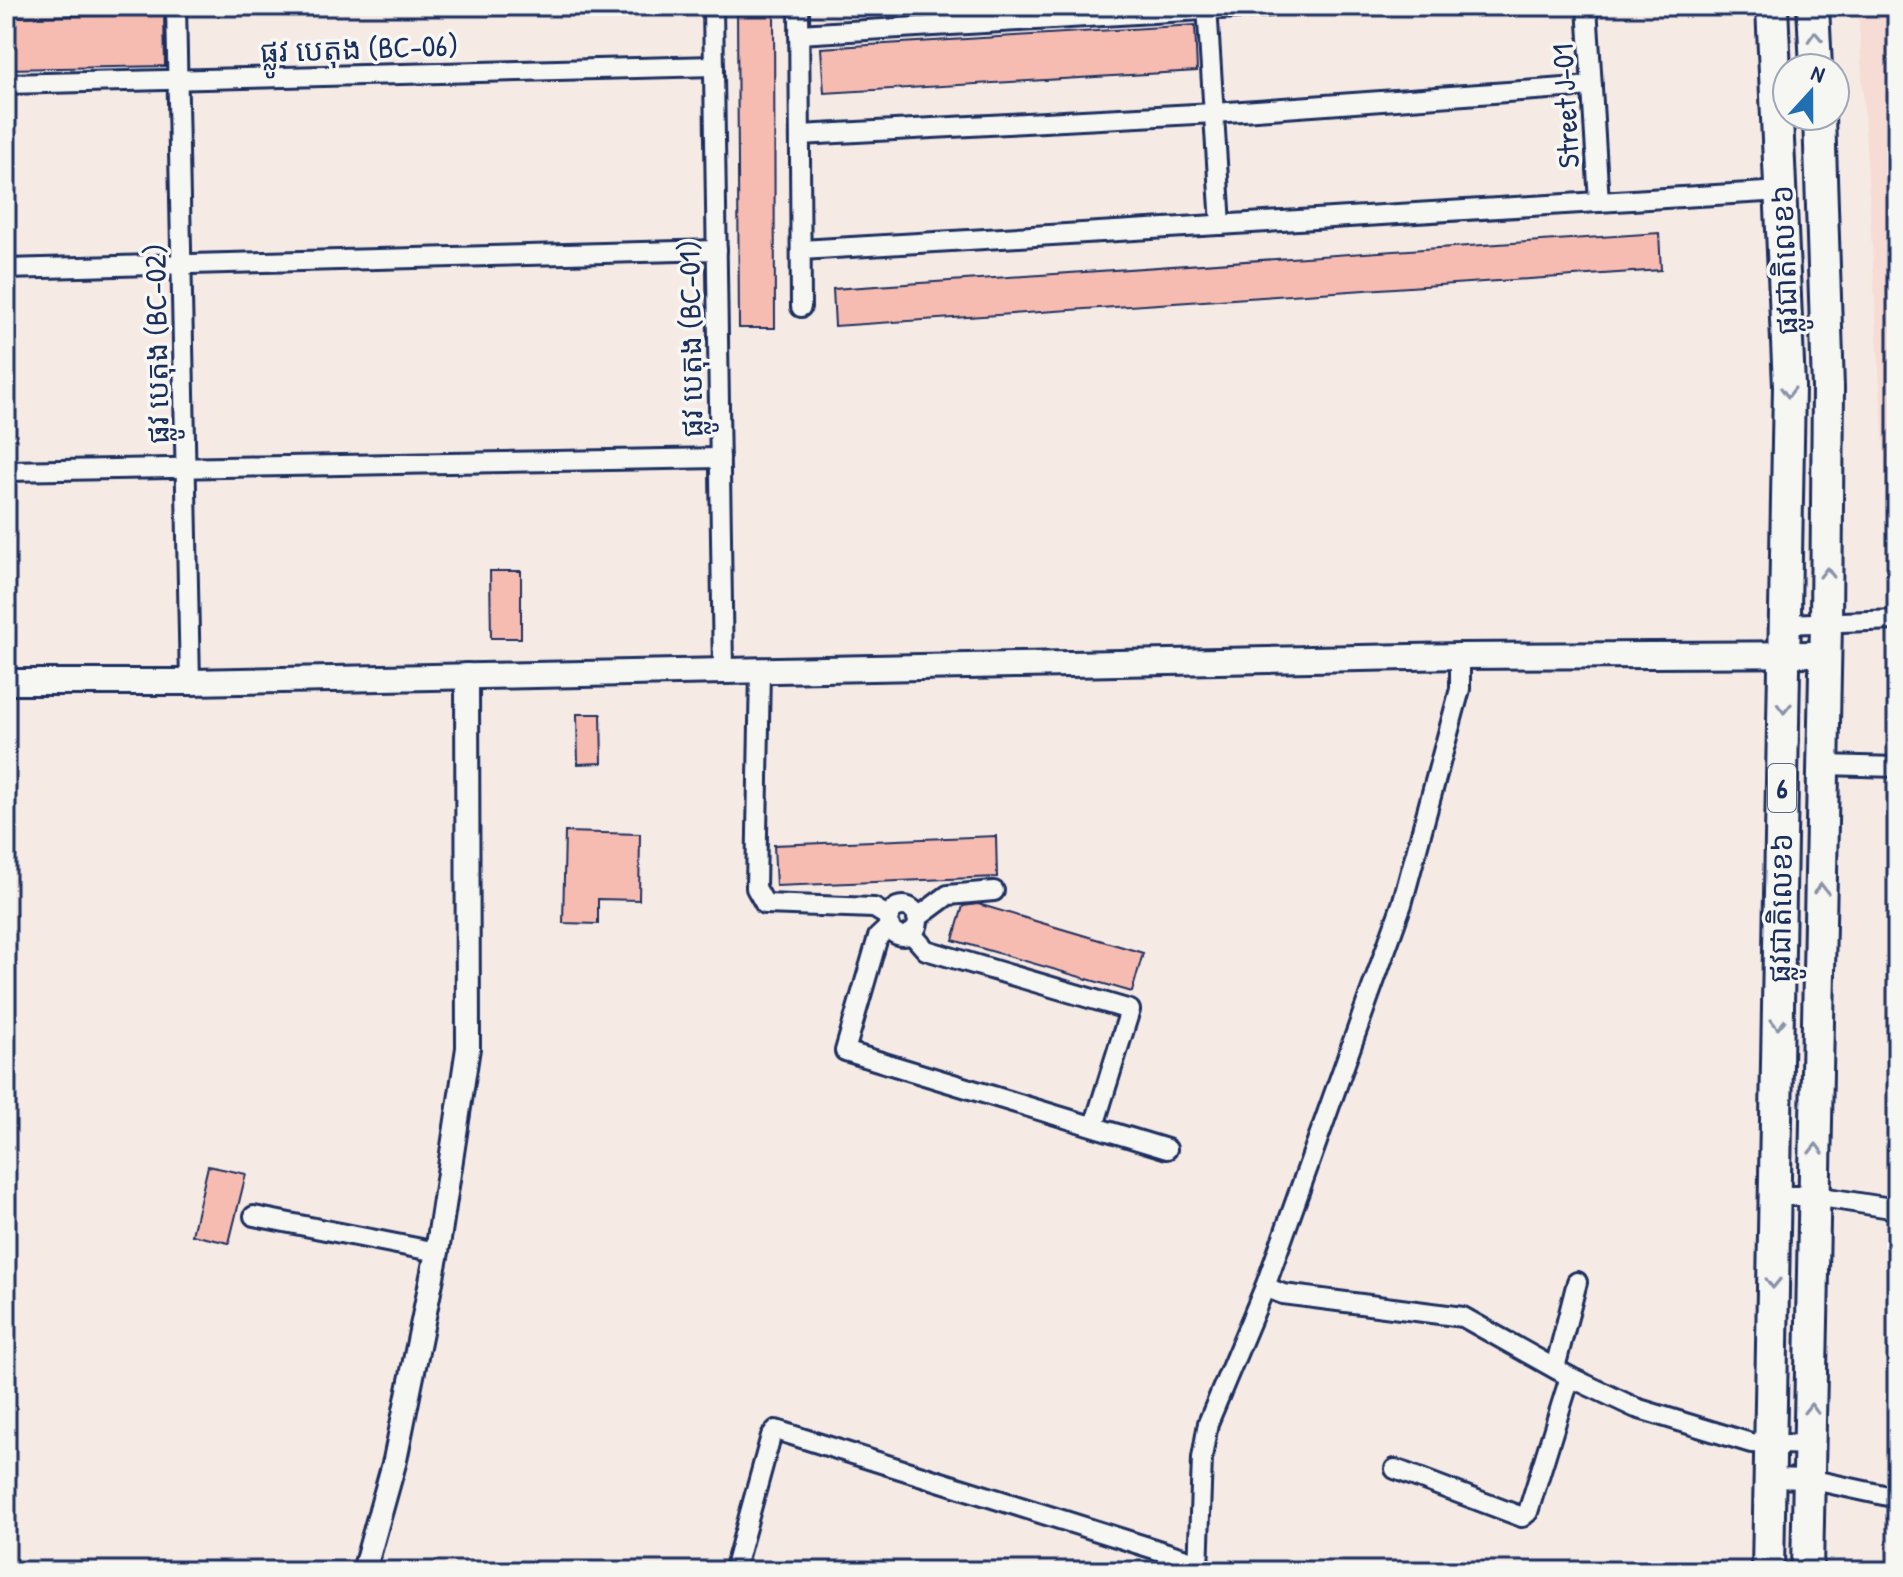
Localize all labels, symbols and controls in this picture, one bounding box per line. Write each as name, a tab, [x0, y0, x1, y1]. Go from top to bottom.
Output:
street label: ផ្លូវ បេតុង (BC-06)	[259, 25, 459, 78]
one-way arrow	[1806, 30, 1823, 43]
street label: Street J-01	[1542, 43, 1588, 169]
north arrow	[1771, 52, 1851, 132]
text: N	[1807, 57, 1829, 90]
street label: ផ្លូវជាតិលេខ៦	[1761, 184, 1813, 336]
street label: ផ្លូវ បេតុង (BC-01)	[668, 240, 719, 438]
street label: ផ្លូវ បេតុង (BC-02)	[134, 243, 185, 445]
one-way arrow	[1779, 386, 1797, 399]
one-way arrow	[1818, 566, 1836, 579]
one-way arrow	[1775, 702, 1792, 715]
road number: 6	[1768, 764, 1796, 812]
street label: ផ្លូវជាតិលេខ៦	[1759, 833, 1808, 984]
one-way arrow	[1813, 882, 1830, 895]
one-way arrow	[1769, 1018, 1787, 1031]
one-way arrow	[1807, 1142, 1825, 1155]
one-way arrow	[1764, 1277, 1782, 1290]
one-way arrow	[1802, 1402, 1819, 1415]

